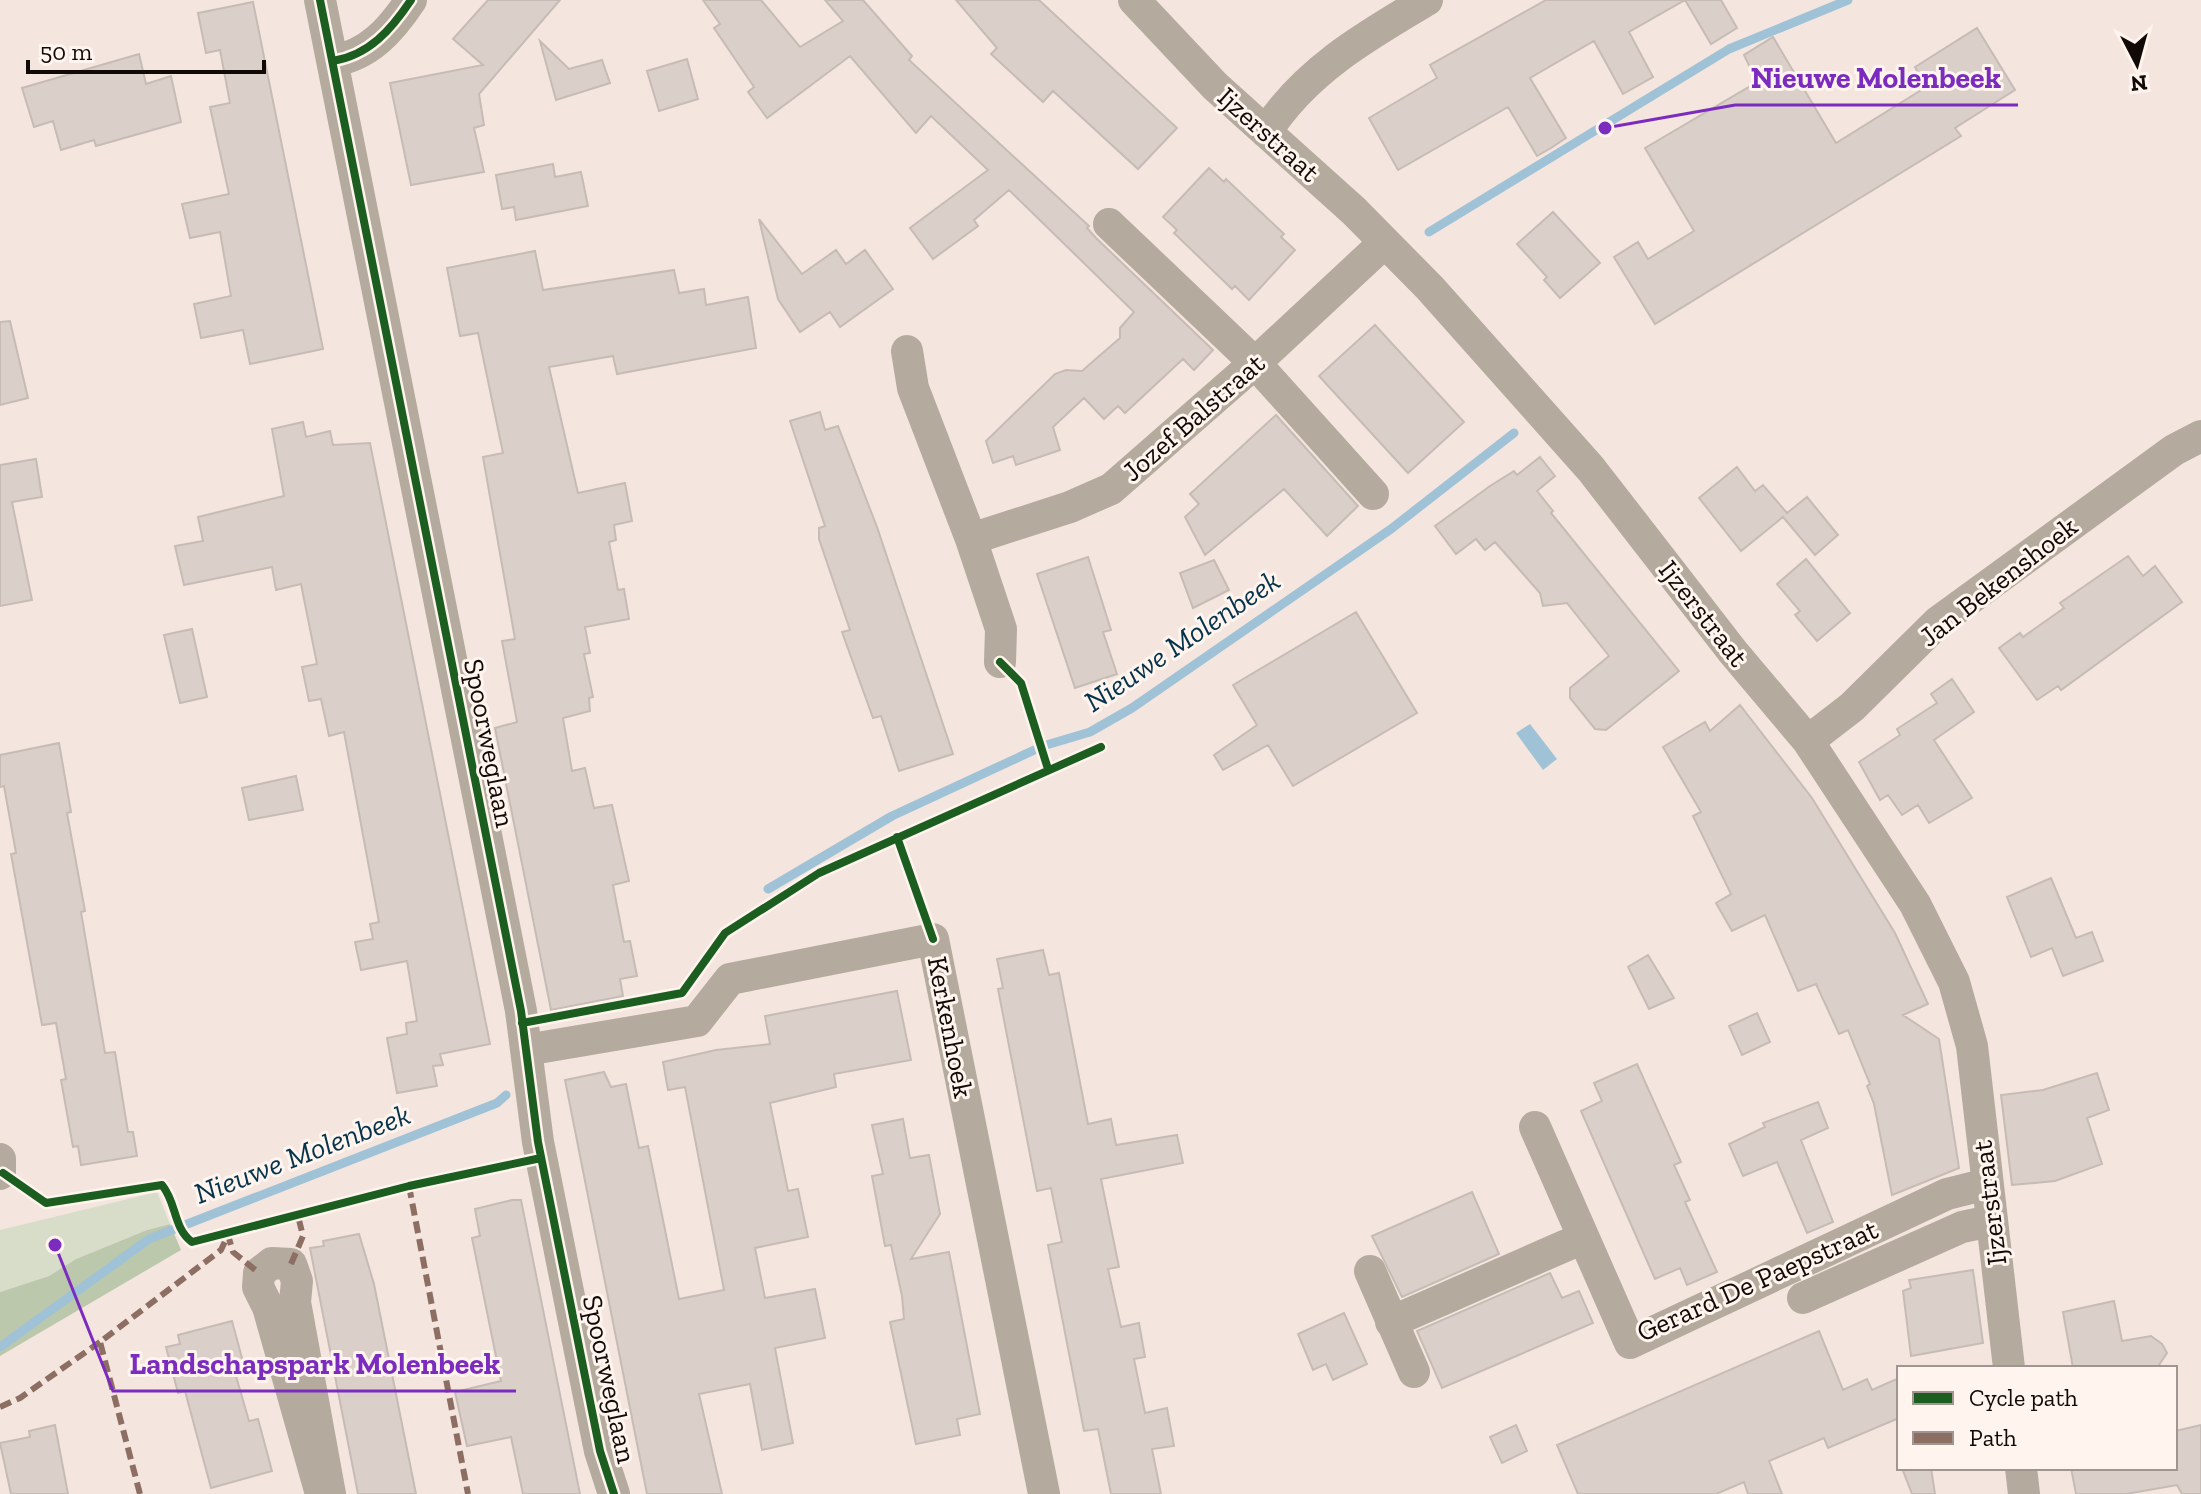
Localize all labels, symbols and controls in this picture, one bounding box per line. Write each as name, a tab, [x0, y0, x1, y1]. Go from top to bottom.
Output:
scale bar	[28, 24, 264, 74]
north arrow	[2097, 24, 2177, 104]
text: 50 m	[40, 37, 93, 66]
callout: Nieuwe Molenbeek	[1735, 51, 2018, 105]
text: Nieuwe Molenbeek	[1751, 60, 2002, 96]
text: N	[2129, 69, 2149, 98]
street label: Ijzerstraat	[1211, 80, 1327, 189]
street label: Jozef Balstraat	[1115, 346, 1272, 488]
street label: Jan Bekenshoek	[1913, 509, 2084, 653]
street label: Ijzerstraat	[1652, 554, 1756, 673]
water label: Nieuwe Molenbeek	[1077, 562, 1287, 720]
street label: Spoorweglaan	[457, 656, 522, 830]
street label: Kerkenhoek	[921, 954, 980, 1101]
water label: Nieuwe Molenbeek	[189, 1096, 415, 1212]
street label: Ijzerstraat	[1965, 1138, 2014, 1267]
street label: Gerard De Paepstraat	[1632, 1212, 1883, 1348]
street label: Spoorweglaan	[576, 1292, 643, 1466]
callout: Landschapspark Molenbeek	[113, 1337, 516, 1391]
text: Landschapspark Molenbeek	[130, 1346, 501, 1382]
legend	[1897, 1366, 2177, 1470]
text: Cycle path	[1969, 1383, 2078, 1412]
text: Path	[1969, 1423, 2017, 1452]

